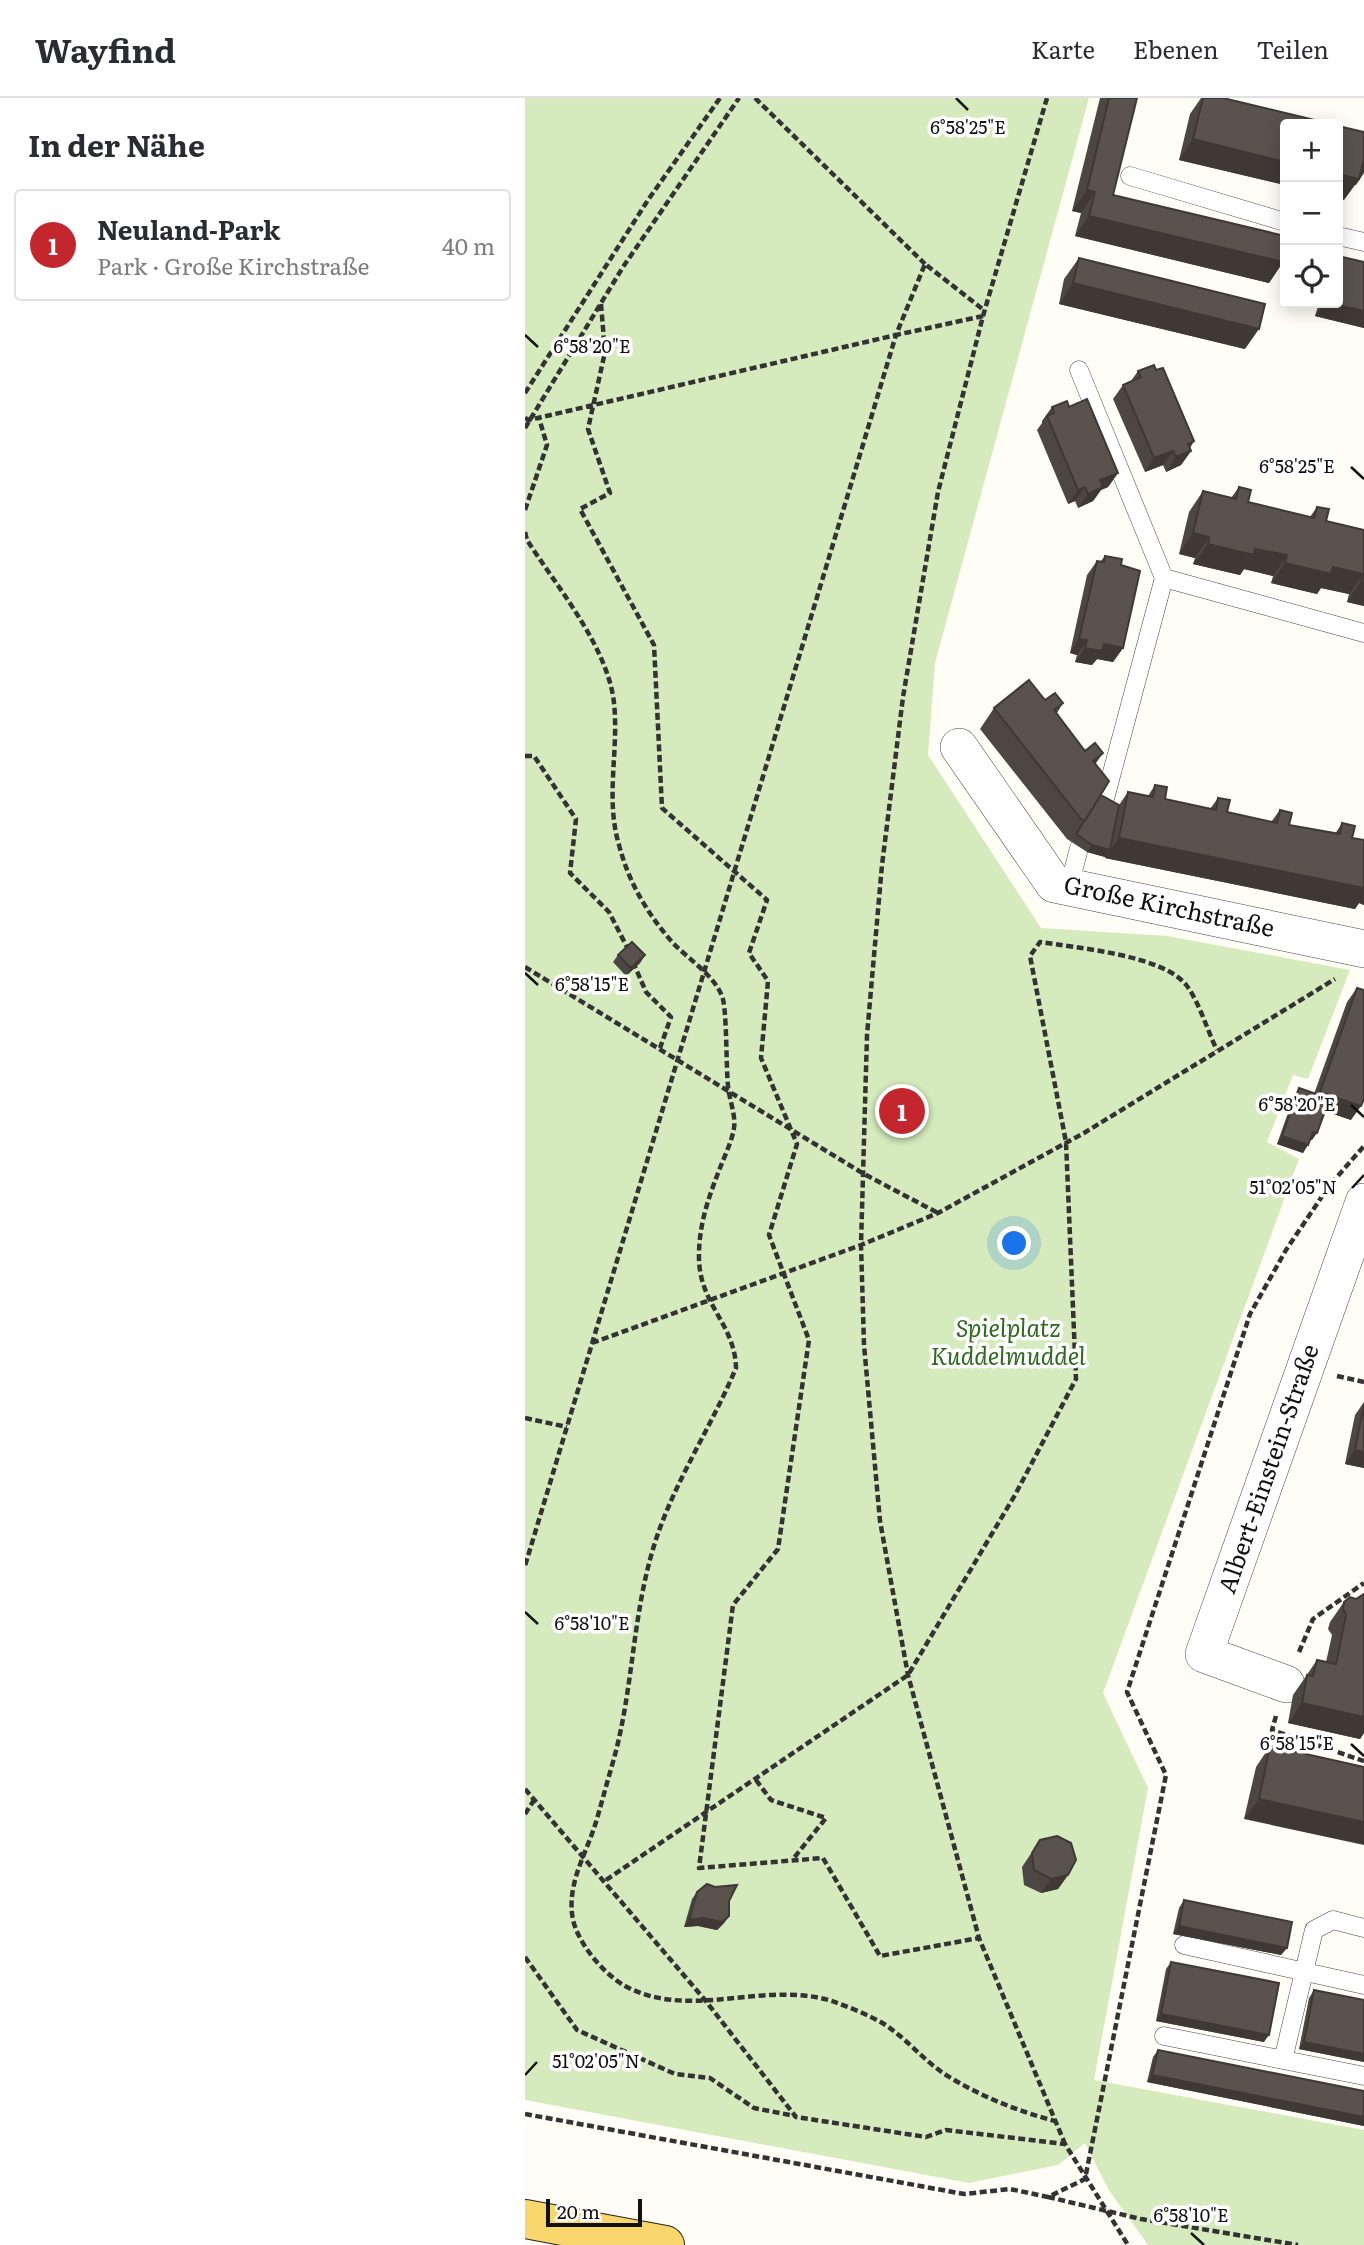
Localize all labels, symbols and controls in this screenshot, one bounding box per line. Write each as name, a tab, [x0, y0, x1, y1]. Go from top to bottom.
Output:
text: Wayfind	[35, 24, 176, 73]
text: Karte	[1031, 31, 1095, 66]
text: Ebenen	[1133, 31, 1219, 66]
text: Teilen	[1257, 31, 1329, 66]
text: 6°58'25"E	[930, 113, 1006, 140]
map controls	[1280, 119, 1343, 308]
button: +	[1280, 119, 1343, 182]
text: In der Nähe	[28, 122, 205, 166]
button: −	[1280, 182, 1343, 245]
text: Neuland-Park	[97, 209, 281, 248]
text: 1	[48, 228, 58, 262]
text: 40 m	[442, 228, 495, 262]
button: locate	[1280, 245, 1343, 308]
text: Park · Große Kirchstraße	[97, 248, 370, 282]
text: 6°58'20"E	[554, 332, 630, 359]
text: 6°58'25"E	[1259, 452, 1335, 479]
street label: Große Kirchstraße	[1061, 865, 1278, 944]
text: 6°58'15"E	[555, 970, 629, 997]
pin: 1	[879, 1085, 925, 1137]
text: 6°58'20"E	[1259, 1090, 1335, 1117]
text: 51°02'05"N	[1249, 1173, 1337, 1200]
your location	[997, 1226, 1031, 1260]
park label: Spielplatz Kuddelmuddel	[930, 1309, 1086, 1372]
street label: Albert-Einstein-Straße	[1208, 1339, 1326, 1598]
text: 6°58'10"E	[554, 1609, 630, 1636]
text: 6°58'15"E	[1260, 1729, 1334, 1756]
text: 51°02'05"N	[552, 2047, 640, 2074]
scale bar	[546, 2196, 642, 2228]
text: 20 m	[557, 2197, 600, 2225]
text: 6°58'10"E	[1153, 2201, 1229, 2228]

